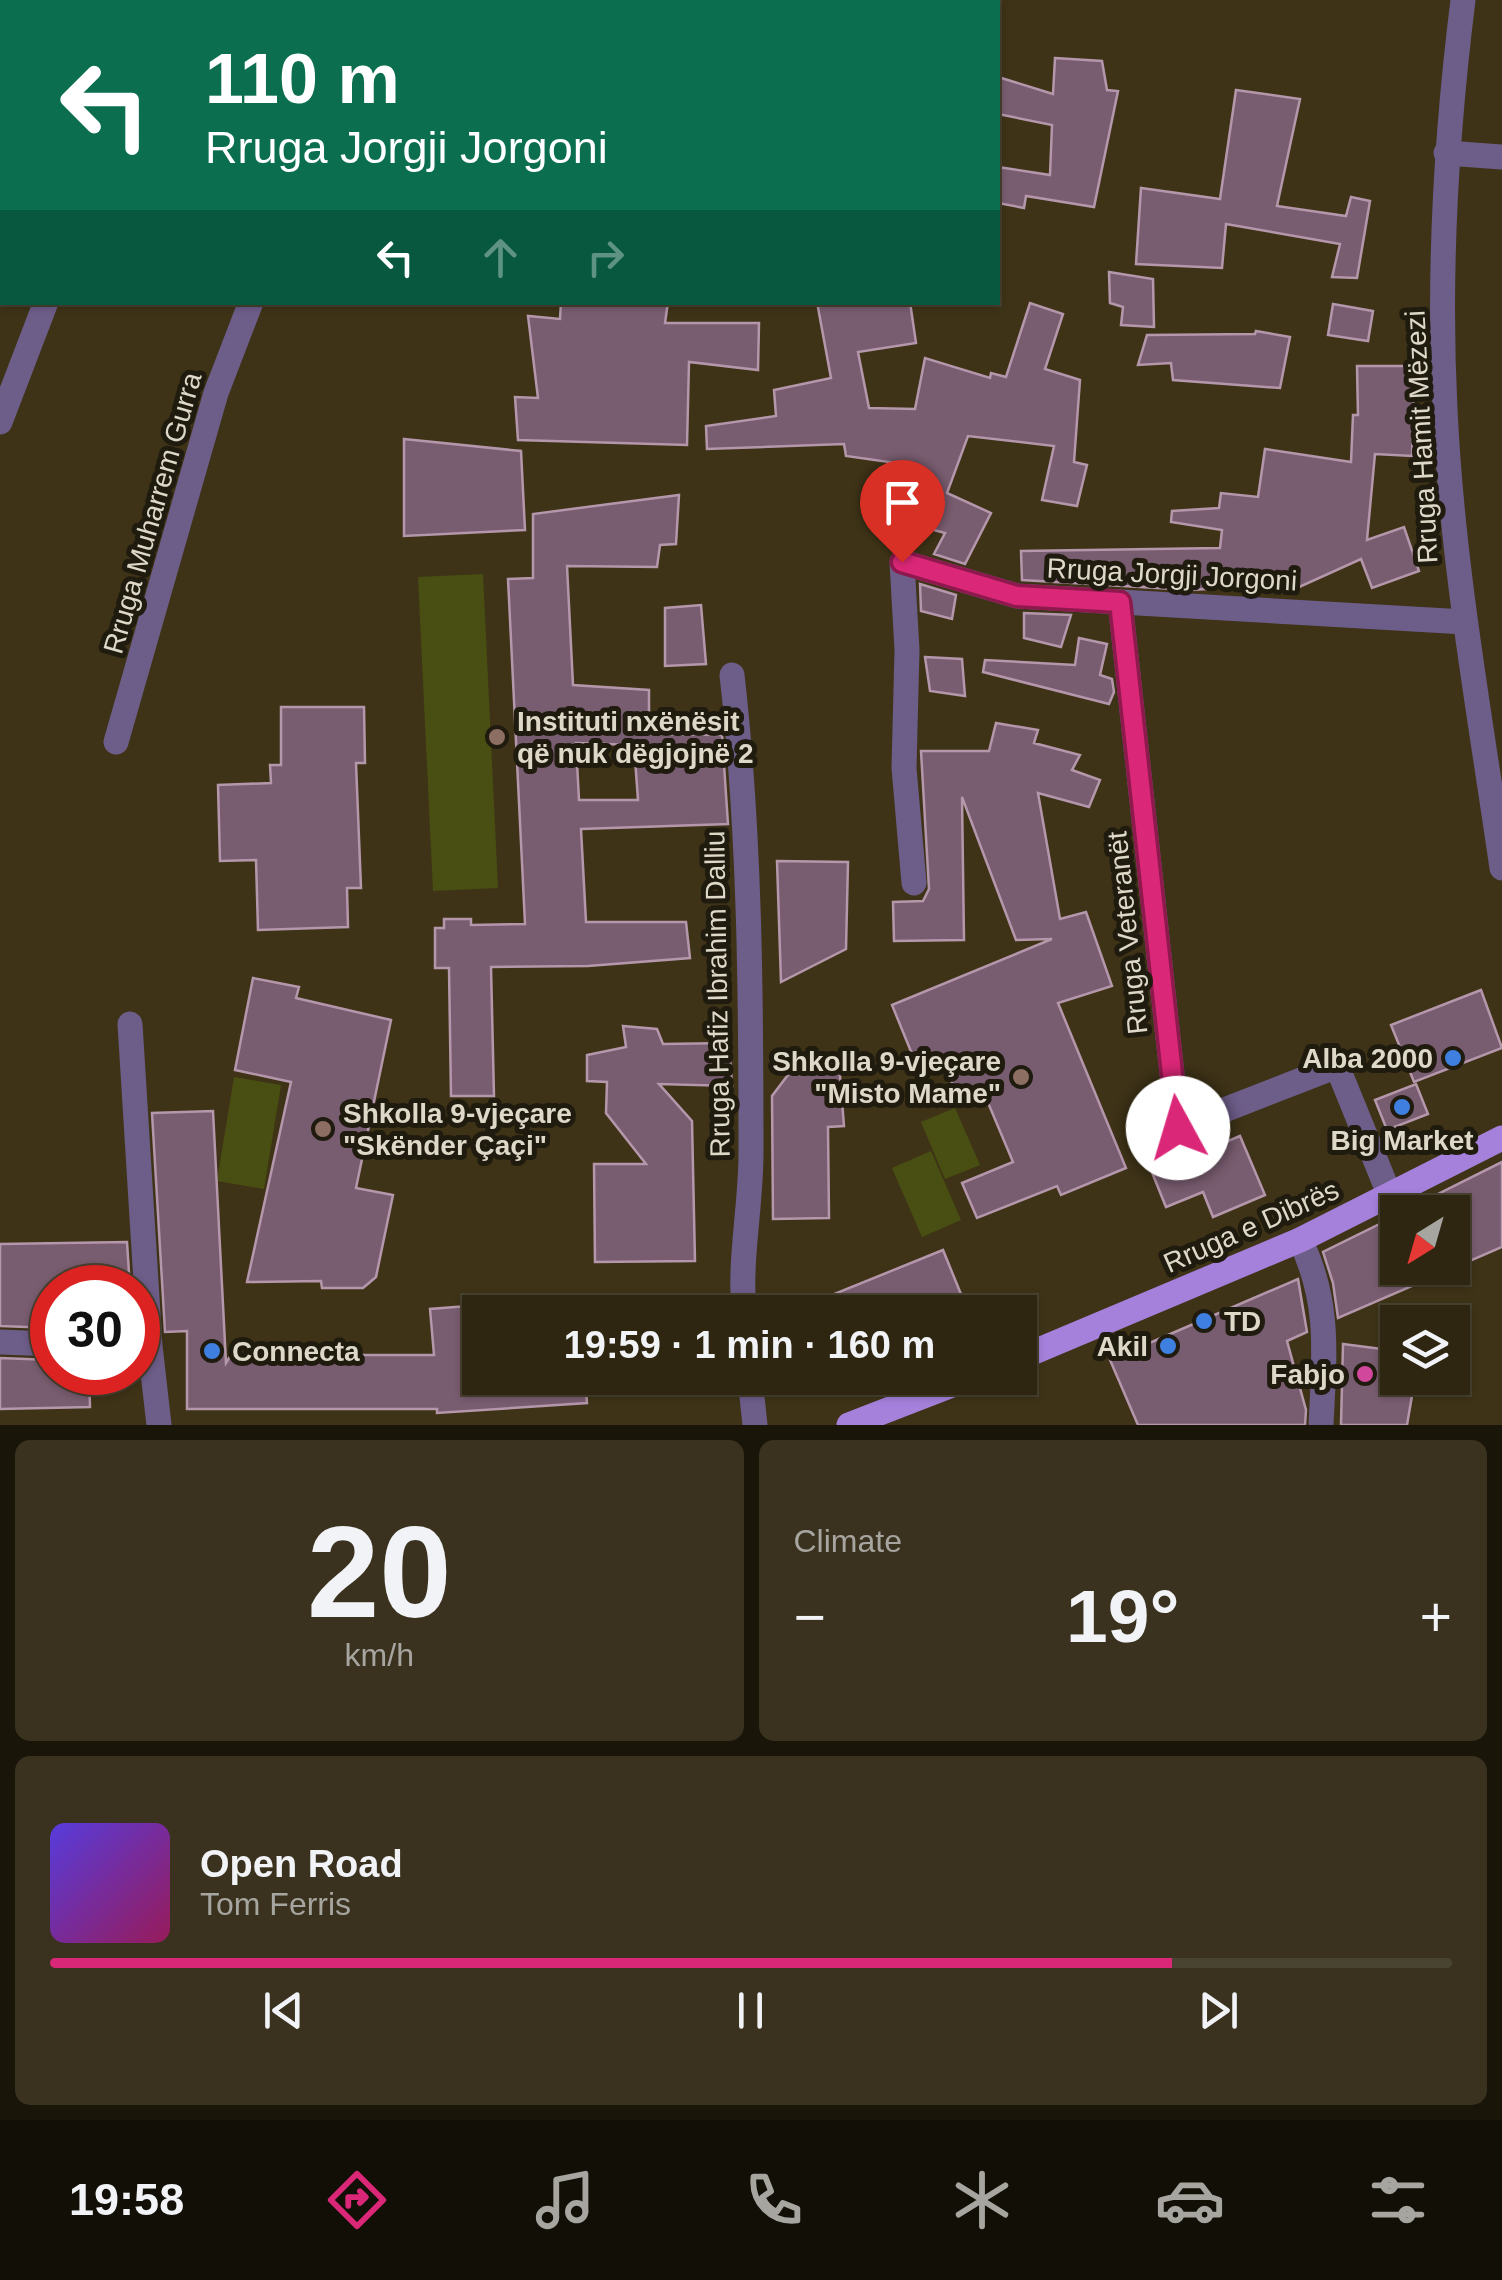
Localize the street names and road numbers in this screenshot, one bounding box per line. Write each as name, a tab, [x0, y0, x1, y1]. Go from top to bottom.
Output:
street label: Rruga Hamit Mëzezi	[1399, 310, 1444, 564]
street label: Rruga Muharrem Gurra	[97, 369, 208, 657]
street label: Rruga Jorgji Jorgoni	[1046, 552, 1298, 597]
street label: Rruga Hafiz Ibrahim Dalliu	[699, 830, 736, 1158]
street label: Rruga Veteranët	[1101, 830, 1154, 1036]
street label: Rruga e Dibrës	[1159, 1174, 1344, 1279]

